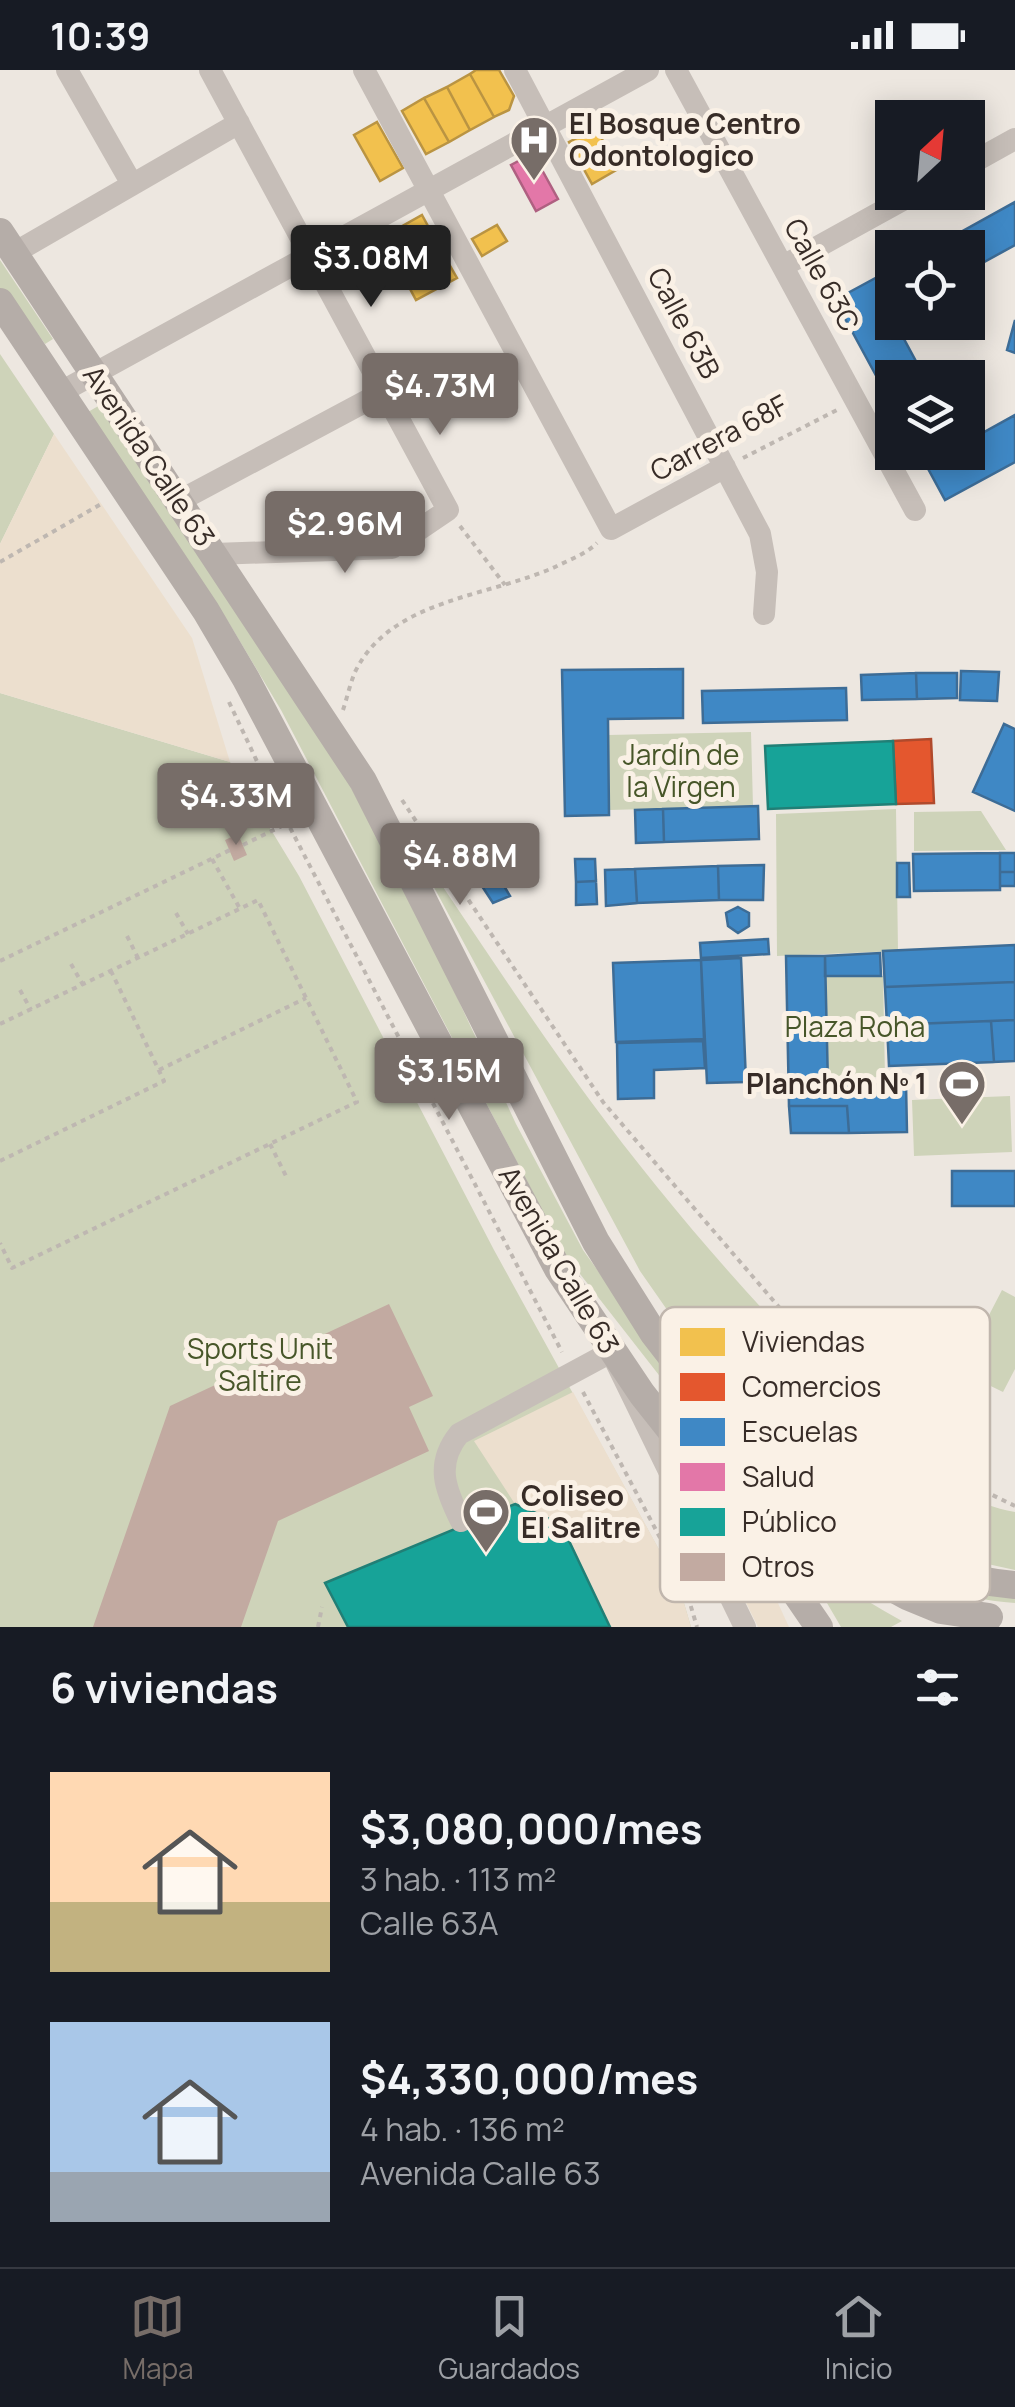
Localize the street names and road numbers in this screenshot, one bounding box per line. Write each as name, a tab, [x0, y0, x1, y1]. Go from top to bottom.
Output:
street label: Calle 63C	[776, 211, 869, 338]
street label: Calle 63B	[640, 260, 730, 385]
street label: Avenida Calle 63	[75, 358, 224, 553]
street label: Carrera 68F	[643, 385, 794, 489]
street label: Avenida Calle 63	[491, 1159, 629, 1360]

